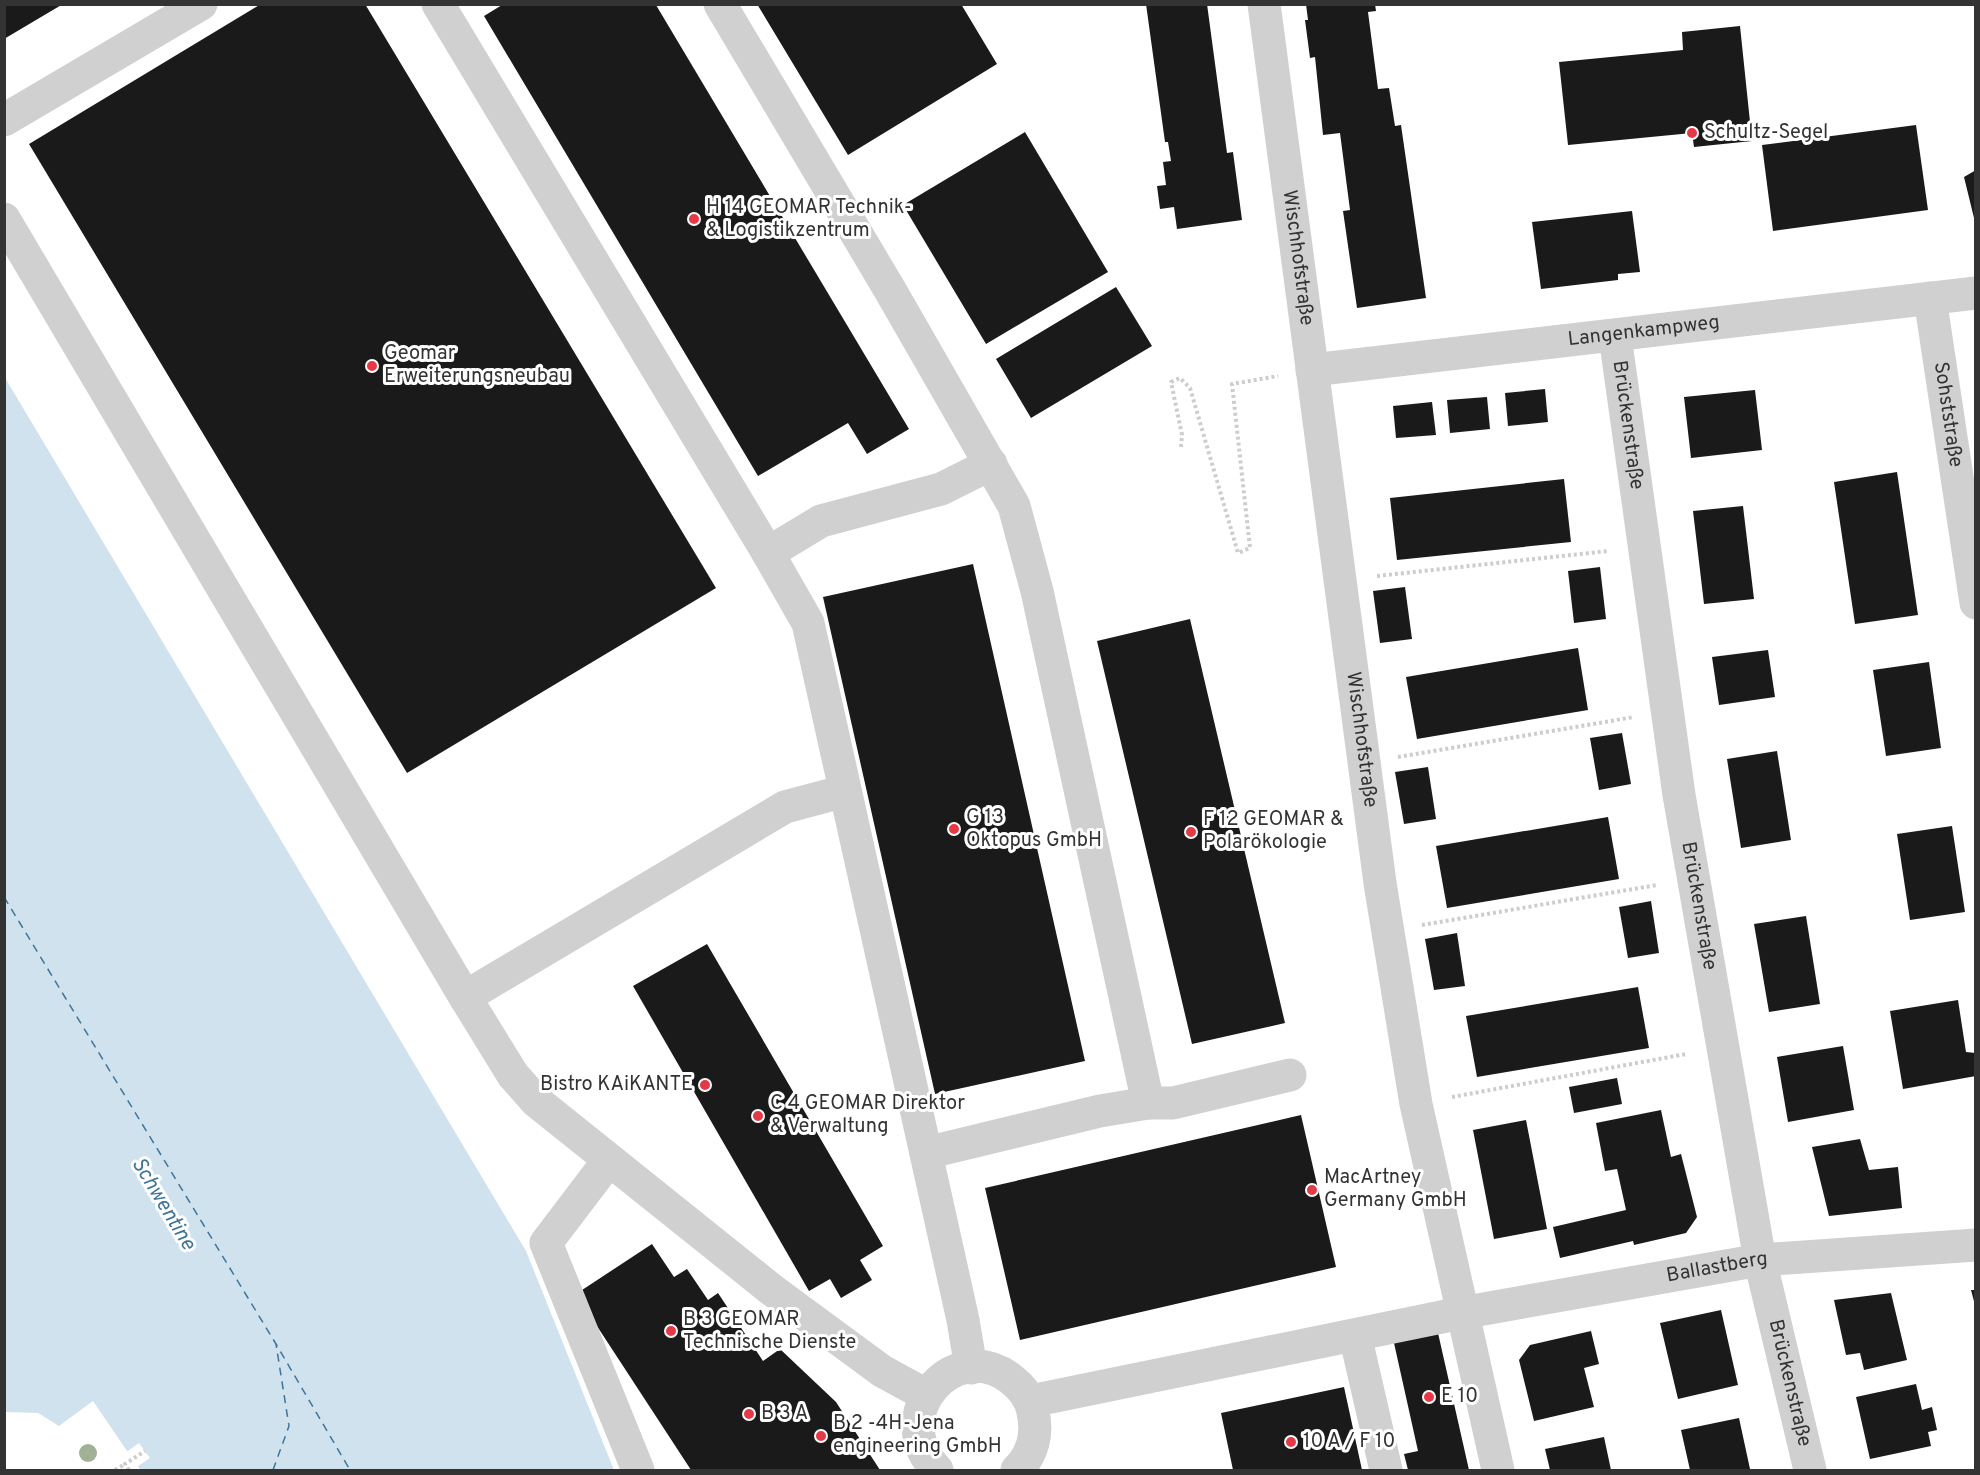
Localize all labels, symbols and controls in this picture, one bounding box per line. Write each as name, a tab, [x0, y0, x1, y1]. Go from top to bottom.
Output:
place label: Schultz-Segel	[1704, 120, 1828, 146]
marker: Schultz-Segel	[1685, 126, 1699, 140]
street label: Wischhofstraße	[1276, 188, 1319, 327]
place label: H 14 GEOMAR Technik- & Logistikzentrum	[706, 195, 912, 244]
marker: H 14 GEOMAR Technik- & Logistikzentrum	[687, 212, 701, 226]
street label: Langenkampweg	[1566, 310, 1721, 353]
place label: Geomar Erweiterungsneubau	[384, 341, 570, 390]
marker: Geomar Erweiterungsneubau	[365, 359, 379, 373]
street label: Brückenstraße	[1606, 359, 1649, 491]
street label: Sohststraße	[1927, 360, 1968, 469]
street label: Wischhofstraße	[1339, 670, 1383, 809]
place label: G 13 Oktopus GmbH	[966, 805, 1102, 854]
place label: F 12 GEOMAR & Polarökologie	[1203, 807, 1344, 856]
marker: G 13 Oktopus GmbH	[947, 822, 961, 836]
marker: F 12 GEOMAR & Polarökologie	[1184, 825, 1198, 839]
street label: Brückenstraße	[1674, 840, 1722, 972]
place label: Bistro KAiKANTE	[540, 1072, 693, 1098]
marker: Bistro KAiKANTE	[698, 1078, 712, 1092]
place label: C 4 GEOMAR Direktor & Verwaltung	[770, 1091, 965, 1140]
marker: C 4 GEOMAR Direktor & Verwaltung	[751, 1109, 765, 1123]
water label: Schwentine	[125, 1153, 202, 1256]
place label: MacArtney Germany GmbH	[1324, 1165, 1467, 1214]
marker: MacArtney Germany GmbH	[1305, 1183, 1319, 1197]
street label: Ballastberg	[1664, 1247, 1768, 1289]
place label: B 3 GEOMAR Technische Dienste	[683, 1307, 856, 1356]
street label: Brückenstraße	[1762, 1317, 1817, 1449]
marker: B 3 GEOMAR Technische Dienste	[664, 1324, 678, 1338]
place label: E 10	[1441, 1384, 1478, 1410]
marker: E 10	[1422, 1390, 1436, 1404]
place label: B 3 A	[761, 1401, 808, 1427]
marker: B 3 A	[742, 1407, 756, 1421]
place label: B 2 -4H-Jena engineering GmbH	[833, 1411, 1002, 1460]
marker: B 2 -4H-Jena engineering GmbH	[814, 1429, 828, 1443]
place label: 10 A / F 10	[1303, 1429, 1395, 1455]
marker: 10 A / F 10	[1284, 1435, 1298, 1449]

